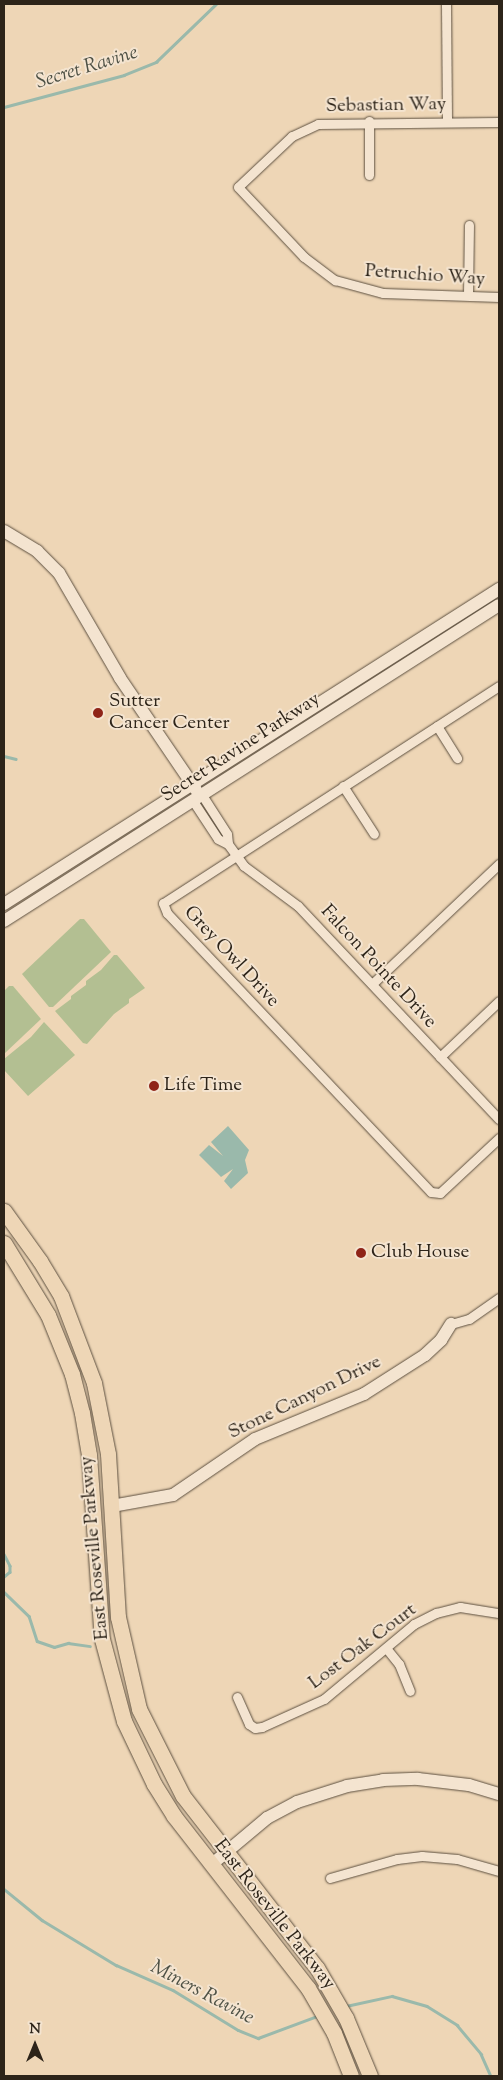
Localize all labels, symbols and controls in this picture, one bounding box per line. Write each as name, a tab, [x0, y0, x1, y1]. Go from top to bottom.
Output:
water label: Secret Ravine	[33, 41, 141, 95]
street label: Sebastian Way	[326, 94, 446, 118]
street label: Petruchio Way	[364, 260, 486, 292]
street label: Secret Ravine Parkway	[157, 688, 325, 808]
place label: Sutter Cancer Center	[109, 691, 230, 735]
marker: Sutter Cancer Center	[91, 706, 105, 720]
street label: Falcon Pointe Drive	[315, 901, 441, 1033]
street label: Grey Owl Drive	[178, 902, 284, 1012]
place label: Life Time	[164, 1075, 242, 1097]
marker: Life Time	[148, 1080, 160, 1092]
place label: Club House	[371, 1242, 469, 1264]
marker: Club House	[355, 1247, 367, 1259]
street label: Stone Canyon Drive	[225, 1351, 385, 1445]
street label: East Roseville Parkway	[76, 1455, 114, 1641]
street label: Lost Oak Court	[305, 1599, 421, 1695]
street label: East Roseville Parkway	[208, 1835, 340, 1995]
water label: Miners Ravine	[146, 1956, 258, 2030]
north arrow	[10, 2020, 60, 2070]
text: N	[29, 2020, 41, 2040]

